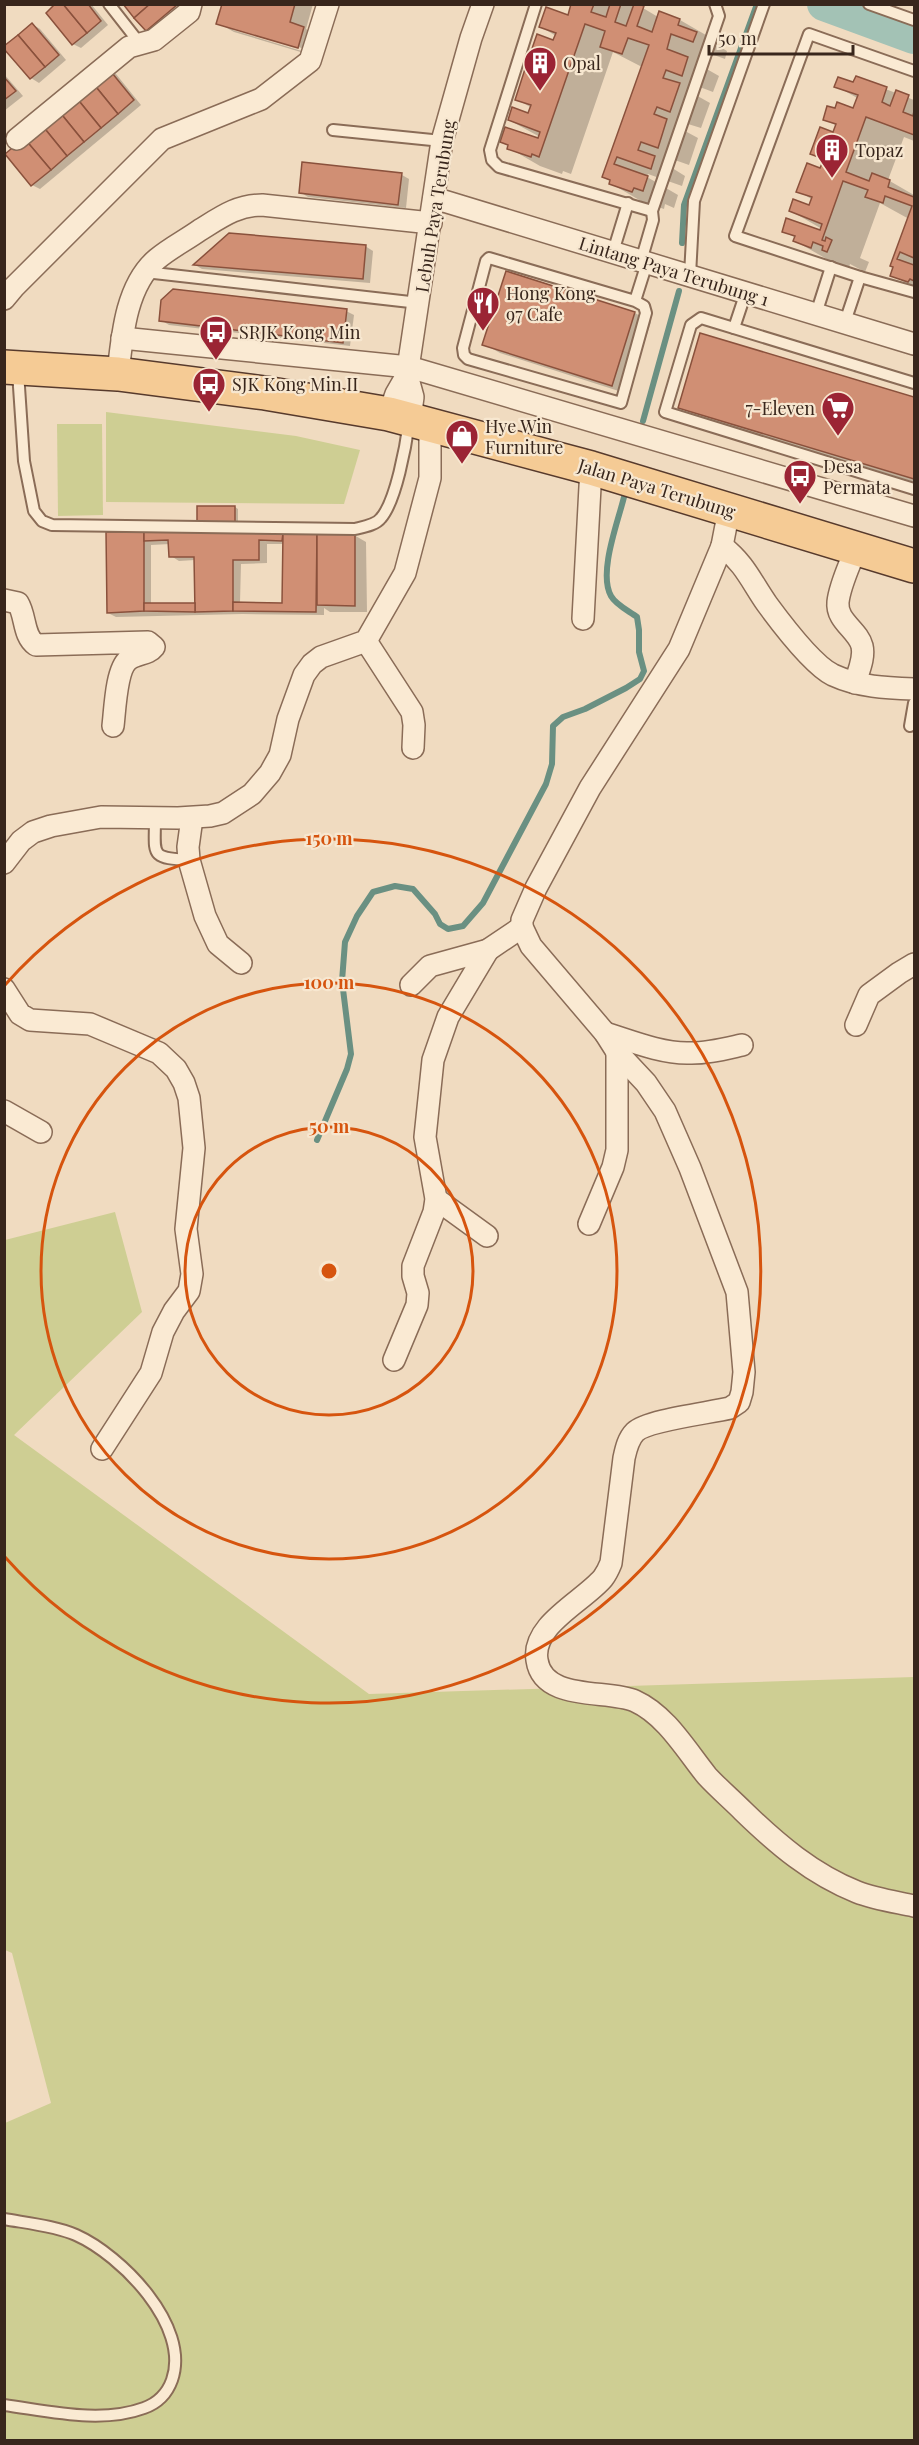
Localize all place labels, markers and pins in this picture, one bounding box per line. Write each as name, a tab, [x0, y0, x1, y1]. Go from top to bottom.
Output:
building icon: Opal	[522, 45, 558, 92]
place label: Opal	[563, 51, 601, 75]
building icon: Topaz	[814, 132, 850, 179]
place label: Topaz	[855, 138, 903, 162]
place label: Hong Kong 97 Cafe	[506, 281, 596, 326]
restaurant icon: Hong Kong 97 Cafe	[465, 285, 501, 332]
bus stop icon: SRJK Kong Min	[198, 314, 234, 361]
place label: SRJK Kong Min	[239, 320, 361, 344]
bus stop icon: SJK Kong Min II	[191, 366, 227, 413]
place label: SJK Kong Min II	[232, 372, 358, 396]
supermarket icon: 7-Eleven	[820, 390, 856, 437]
place label: 7-Eleven	[745, 396, 815, 420]
place label: Hye Win Furniture	[485, 414, 563, 459]
shop icon: Hye Win Furniture	[444, 418, 480, 465]
place label: Desa Permata	[823, 454, 891, 499]
bus stop icon: Desa Permata	[782, 458, 818, 505]
centre of rings	[319, 1261, 339, 1281]

